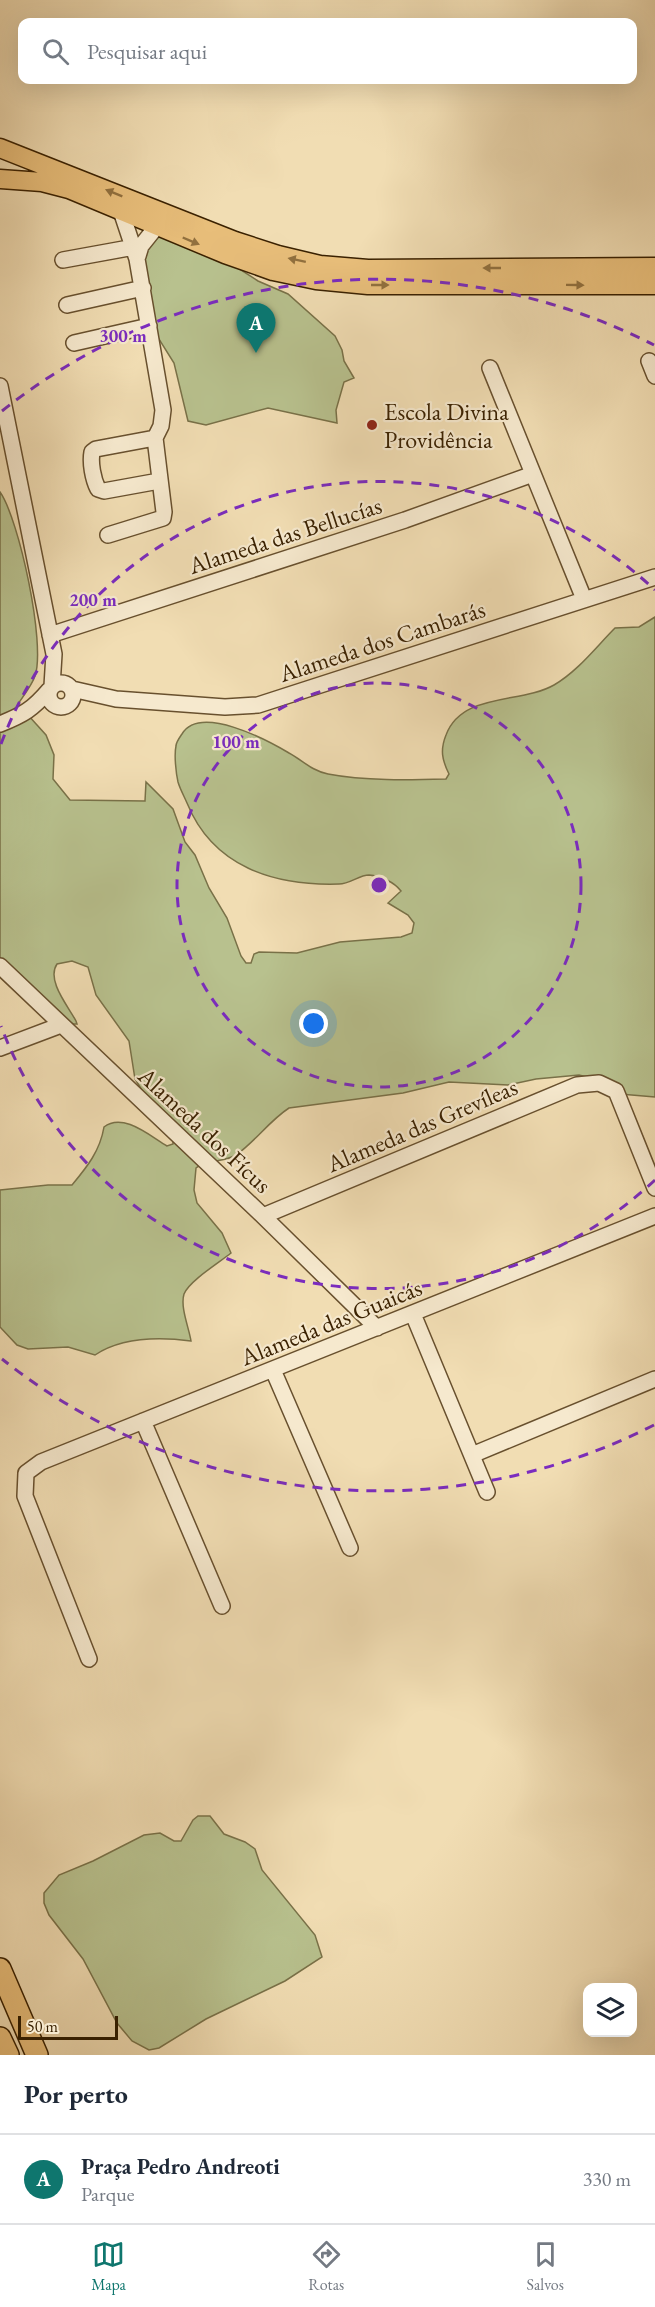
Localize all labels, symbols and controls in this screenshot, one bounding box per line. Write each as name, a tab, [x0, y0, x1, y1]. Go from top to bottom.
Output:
search box	[18, 18, 637, 84]
icon: search	[39, 35, 72, 68]
text: Pesquisar aqui	[87, 37, 207, 66]
one-way arrow	[105, 188, 123, 197]
one-way arrow	[183, 236, 201, 246]
one-way arrow	[288, 254, 306, 264]
one-way arrow	[482, 263, 501, 273]
one-way arrow	[370, 280, 389, 290]
one-way arrow	[565, 280, 584, 289]
pin: A	[236, 304, 276, 353]
text: 300 m	[99, 324, 147, 347]
place label: Escola Divina Providência	[384, 396, 509, 455]
marker: Escola Divina Providência	[365, 418, 379, 432]
street label: Alameda das Bellucías	[184, 489, 385, 581]
text: 200 m	[69, 588, 117, 611]
street label: Alameda dos Cambarás	[274, 593, 489, 689]
text: 100 m	[212, 730, 260, 753]
centre of rings	[369, 875, 389, 895]
your location	[299, 1009, 328, 1038]
street label: Alameda dos Fícus	[131, 1060, 278, 1200]
street label: Alameda das Grevíleas	[321, 1071, 522, 1180]
street label: Alameda das Guaicás	[235, 1272, 426, 1373]
map controls	[583, 1983, 637, 2037]
button: layers	[583, 1983, 637, 2037]
scale bar	[18, 2013, 118, 2040]
text: 50 m	[27, 2016, 58, 2037]
text: Por perto	[24, 2077, 128, 2111]
text: Praça Pedro Andreoti	[81, 2152, 280, 2181]
text: A	[36, 2166, 51, 2192]
text: 330 m	[583, 2166, 631, 2192]
text: Parque	[81, 2181, 134, 2207]
tab: Mapa	[91, 2238, 126, 2295]
tab: Rotas	[308, 2238, 344, 2295]
tab: Salvos	[526, 2238, 564, 2295]

